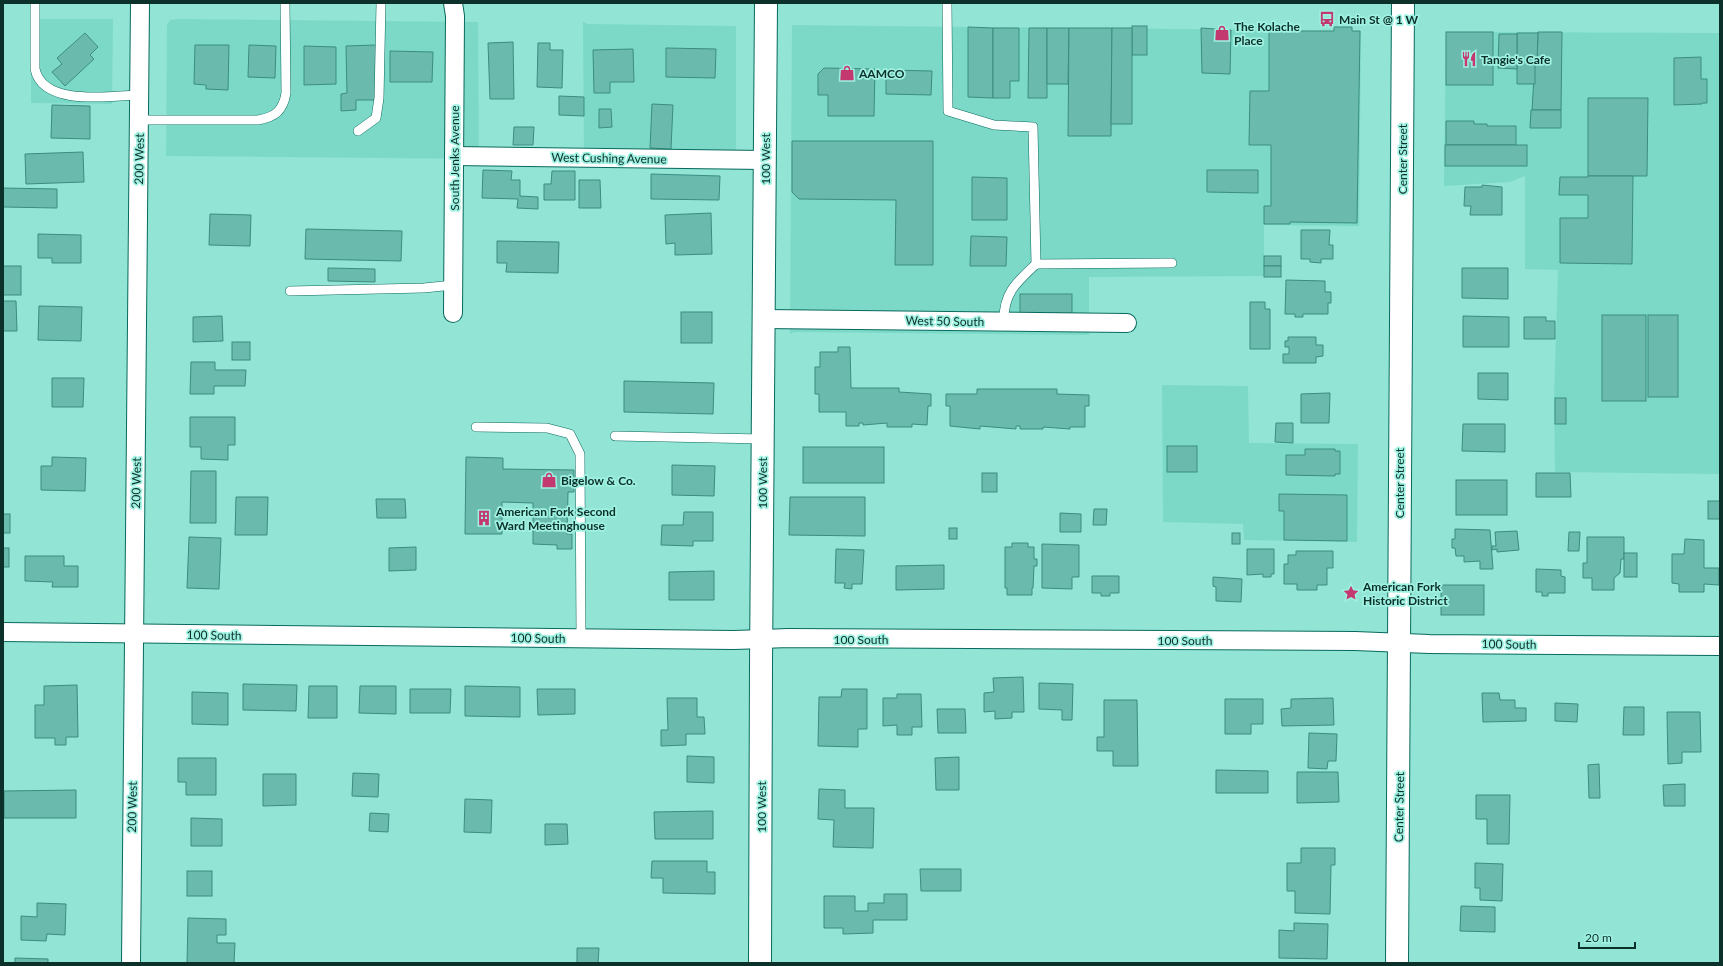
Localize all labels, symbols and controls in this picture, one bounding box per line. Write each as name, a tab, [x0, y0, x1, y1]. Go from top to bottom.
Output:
bus stop icon: Main St @ 1 W	[1318, 10, 1336, 28]
place label: Main St @ 1 W	[1339, 12, 1419, 27]
place label: The Kolache Place	[1234, 19, 1300, 48]
shop icon: The Kolache Place	[1213, 24, 1231, 42]
restaurant icon: Tangie's Cafe	[1460, 50, 1478, 68]
place label: Tangie's Cafe	[1481, 52, 1551, 67]
shop icon: AAMCO	[838, 64, 856, 82]
place label: AAMCO	[858, 66, 905, 81]
street label: South Jenks Avenue	[447, 105, 462, 211]
street label: Center Street	[1395, 123, 1410, 194]
street label: 200 West	[131, 132, 147, 185]
street label: 100 West	[758, 133, 773, 185]
street label: West Cushing Avenue	[551, 149, 667, 167]
street label: West 50 South	[906, 313, 984, 329]
street label: Center Street	[1392, 447, 1407, 518]
street label: 200 West	[128, 456, 144, 509]
street label: 100 West	[755, 457, 770, 509]
shop icon: Bigelow & Co.	[540, 471, 558, 489]
place label: Bigelow & Co.	[561, 473, 636, 488]
place label: American Fork Second Ward Meetinghouse	[495, 504, 616, 533]
building icon: American Fork Second Ward Meetinghouse	[475, 509, 493, 527]
place label: American Fork Historic District	[1362, 579, 1448, 608]
place icon: American Fork Historic District	[1342, 584, 1360, 602]
street label: 100 South	[186, 627, 242, 643]
street label: 100 South	[510, 630, 566, 646]
street label: 100 South	[834, 632, 888, 647]
street label: 100 South	[1158, 633, 1212, 648]
street label: 100 South	[1481, 636, 1537, 652]
street label: Center Street	[1391, 771, 1407, 842]
street label: 200 West	[124, 780, 140, 833]
street label: 100 West	[754, 781, 769, 833]
scale bar	[1579, 924, 1635, 950]
text: 20 m	[1585, 930, 1612, 945]

